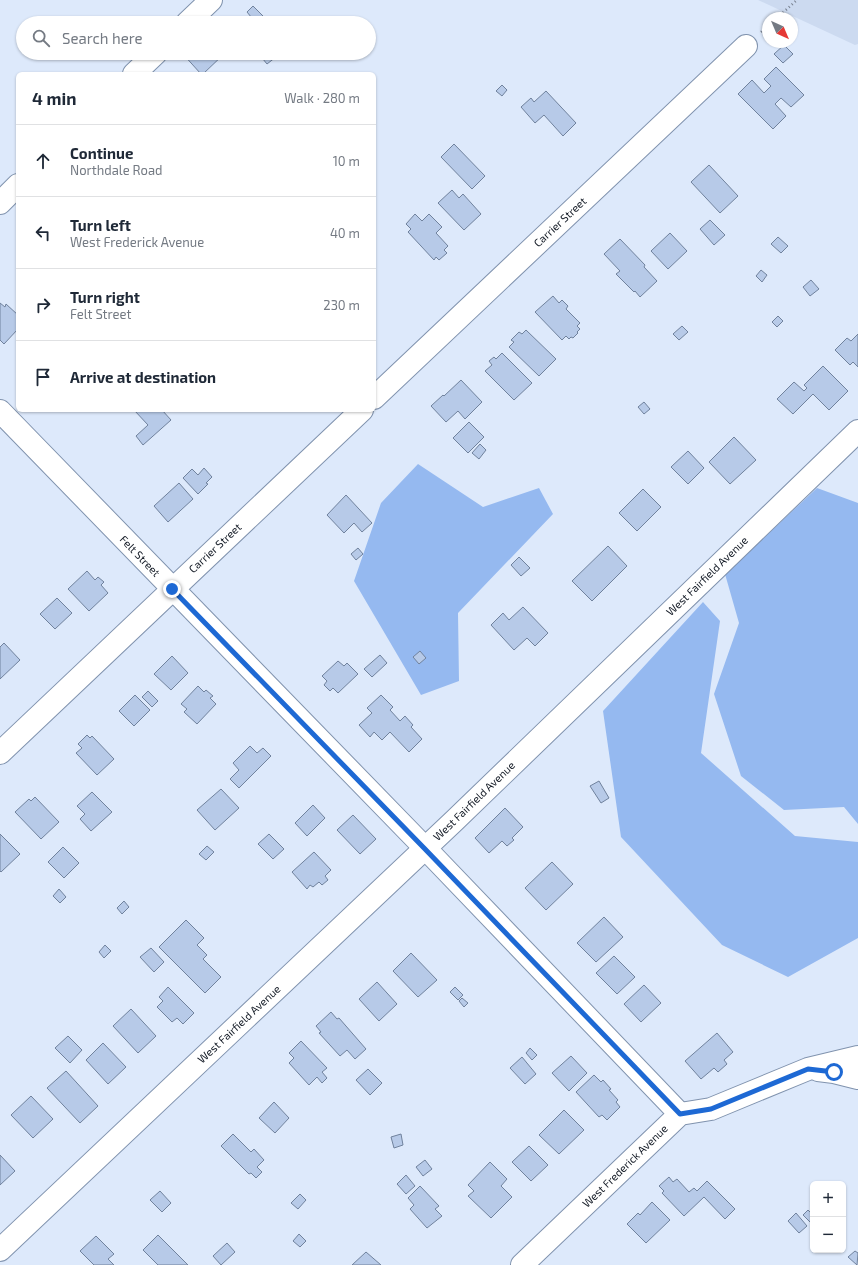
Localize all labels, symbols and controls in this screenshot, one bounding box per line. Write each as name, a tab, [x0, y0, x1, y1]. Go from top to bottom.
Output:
north arrow	[762, 12, 798, 48]
search box	[16, 16, 376, 60]
icon: search	[30, 27, 52, 49]
text: Search here	[62, 29, 143, 47]
text: 4 min	[32, 88, 76, 108]
text: Walk · 280 m	[284, 90, 360, 106]
text: Continue	[70, 144, 133, 162]
icon: ahead	[32, 150, 54, 172]
text: 10 m	[333, 153, 360, 169]
text: Northdale Road	[70, 162, 163, 178]
street label: Carrier Street	[531, 194, 589, 249]
text: Turn left	[70, 216, 131, 234]
icon: left	[32, 222, 54, 244]
text: 40 m	[330, 225, 360, 241]
text: West Frederick Avenue	[70, 234, 204, 250]
text: Turn right	[70, 288, 140, 306]
icon: right	[32, 294, 54, 316]
text: 230 m	[323, 297, 360, 313]
text: Felt Street	[70, 306, 132, 322]
icon: arrive	[32, 366, 54, 388]
text: Arrive at destination	[70, 368, 216, 386]
street label: Carrier Street	[186, 520, 244, 575]
street label: Felt Street	[118, 532, 163, 579]
street label: West Fairfield Avenue	[663, 533, 750, 618]
route end	[163, 580, 181, 598]
street label: West Fairfield Avenue	[430, 758, 517, 843]
street label: West Fairfield Avenue	[195, 982, 283, 1065]
route start	[825, 1063, 843, 1081]
street label: West Frederick Avenue	[579, 1121, 670, 1210]
map controls	[810, 1181, 846, 1253]
button: +	[810, 1181, 846, 1217]
button: −	[810, 1217, 846, 1253]

